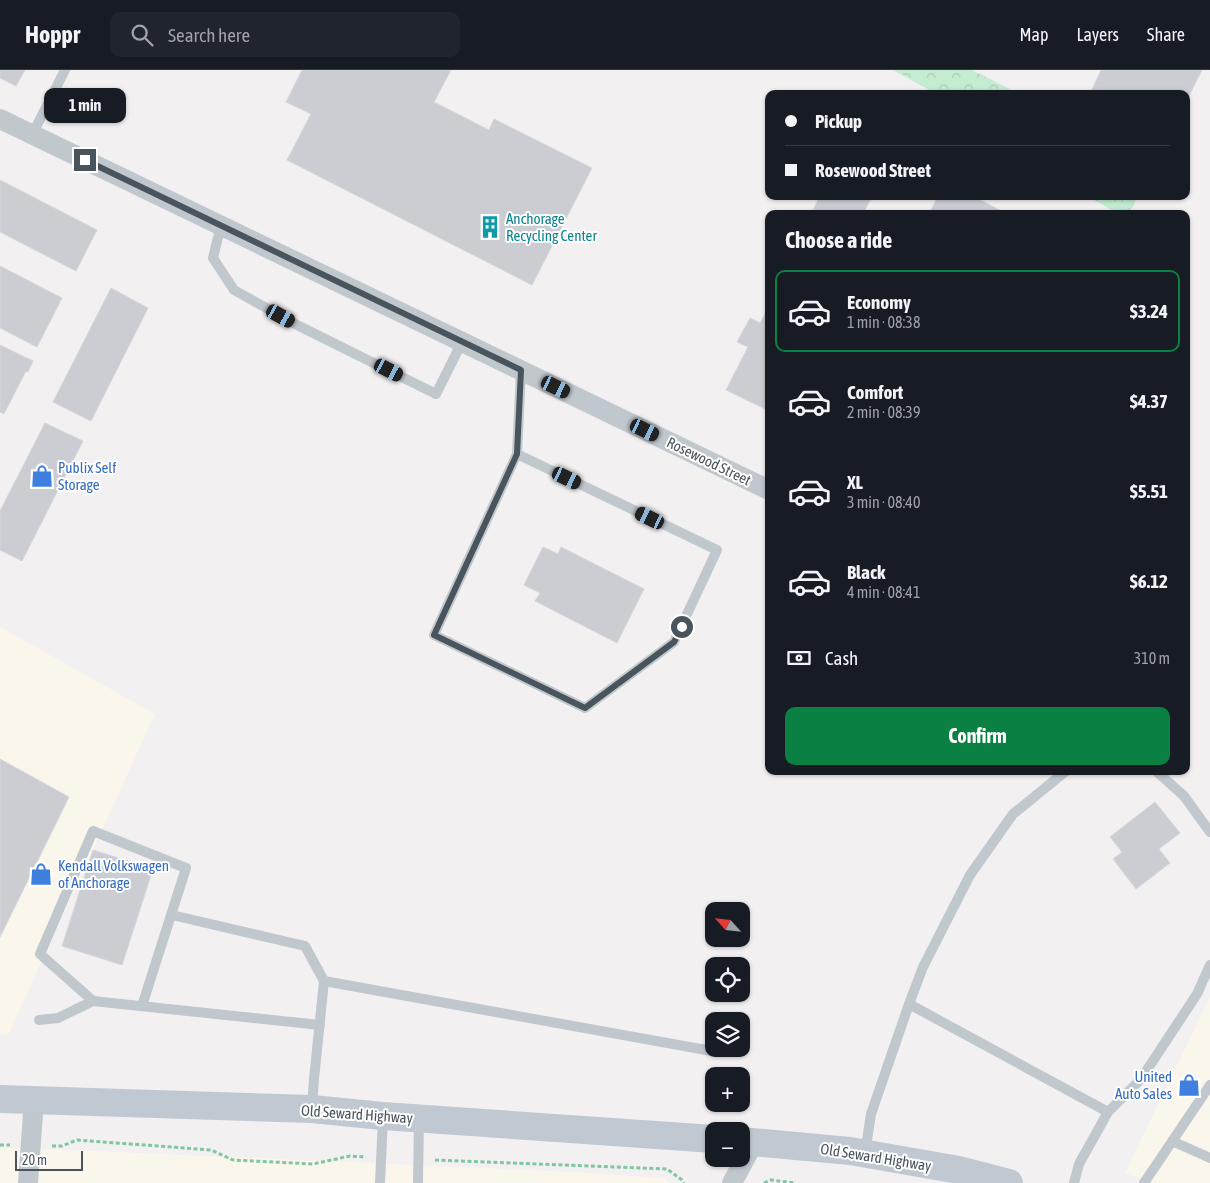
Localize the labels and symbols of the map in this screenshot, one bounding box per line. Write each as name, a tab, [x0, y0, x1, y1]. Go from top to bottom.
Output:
callout: 1 min	[44, 88, 126, 122]
route end	[74, 149, 96, 171]
place label: Anchorage Recycling Center	[506, 210, 597, 244]
building icon: Anchorage Recycling Center	[477, 214, 503, 240]
car	[264, 302, 297, 330]
car	[372, 357, 405, 383]
car	[539, 374, 572, 400]
car	[628, 417, 661, 443]
street label: Rosewood Street	[664, 433, 754, 489]
place label: Publix Self Storage	[58, 459, 116, 493]
shop icon: Publix Self Storage	[29, 463, 55, 489]
car	[550, 465, 583, 491]
car	[633, 505, 666, 531]
route start	[671, 616, 693, 638]
place label: Kendall Volkswagen of Anchorage	[58, 857, 169, 891]
shop icon: Kendall Volkswagen of Anchorage	[28, 861, 54, 887]
north arrow	[705, 902, 750, 948]
place label: United Auto Sales	[1115, 1068, 1172, 1102]
shop icon: United Auto Sales	[1176, 1072, 1202, 1098]
street label: Old Seward Highway	[301, 1102, 413, 1126]
street label: Old Seward Highway	[819, 1140, 933, 1174]
scale bar	[15, 1148, 82, 1171]

